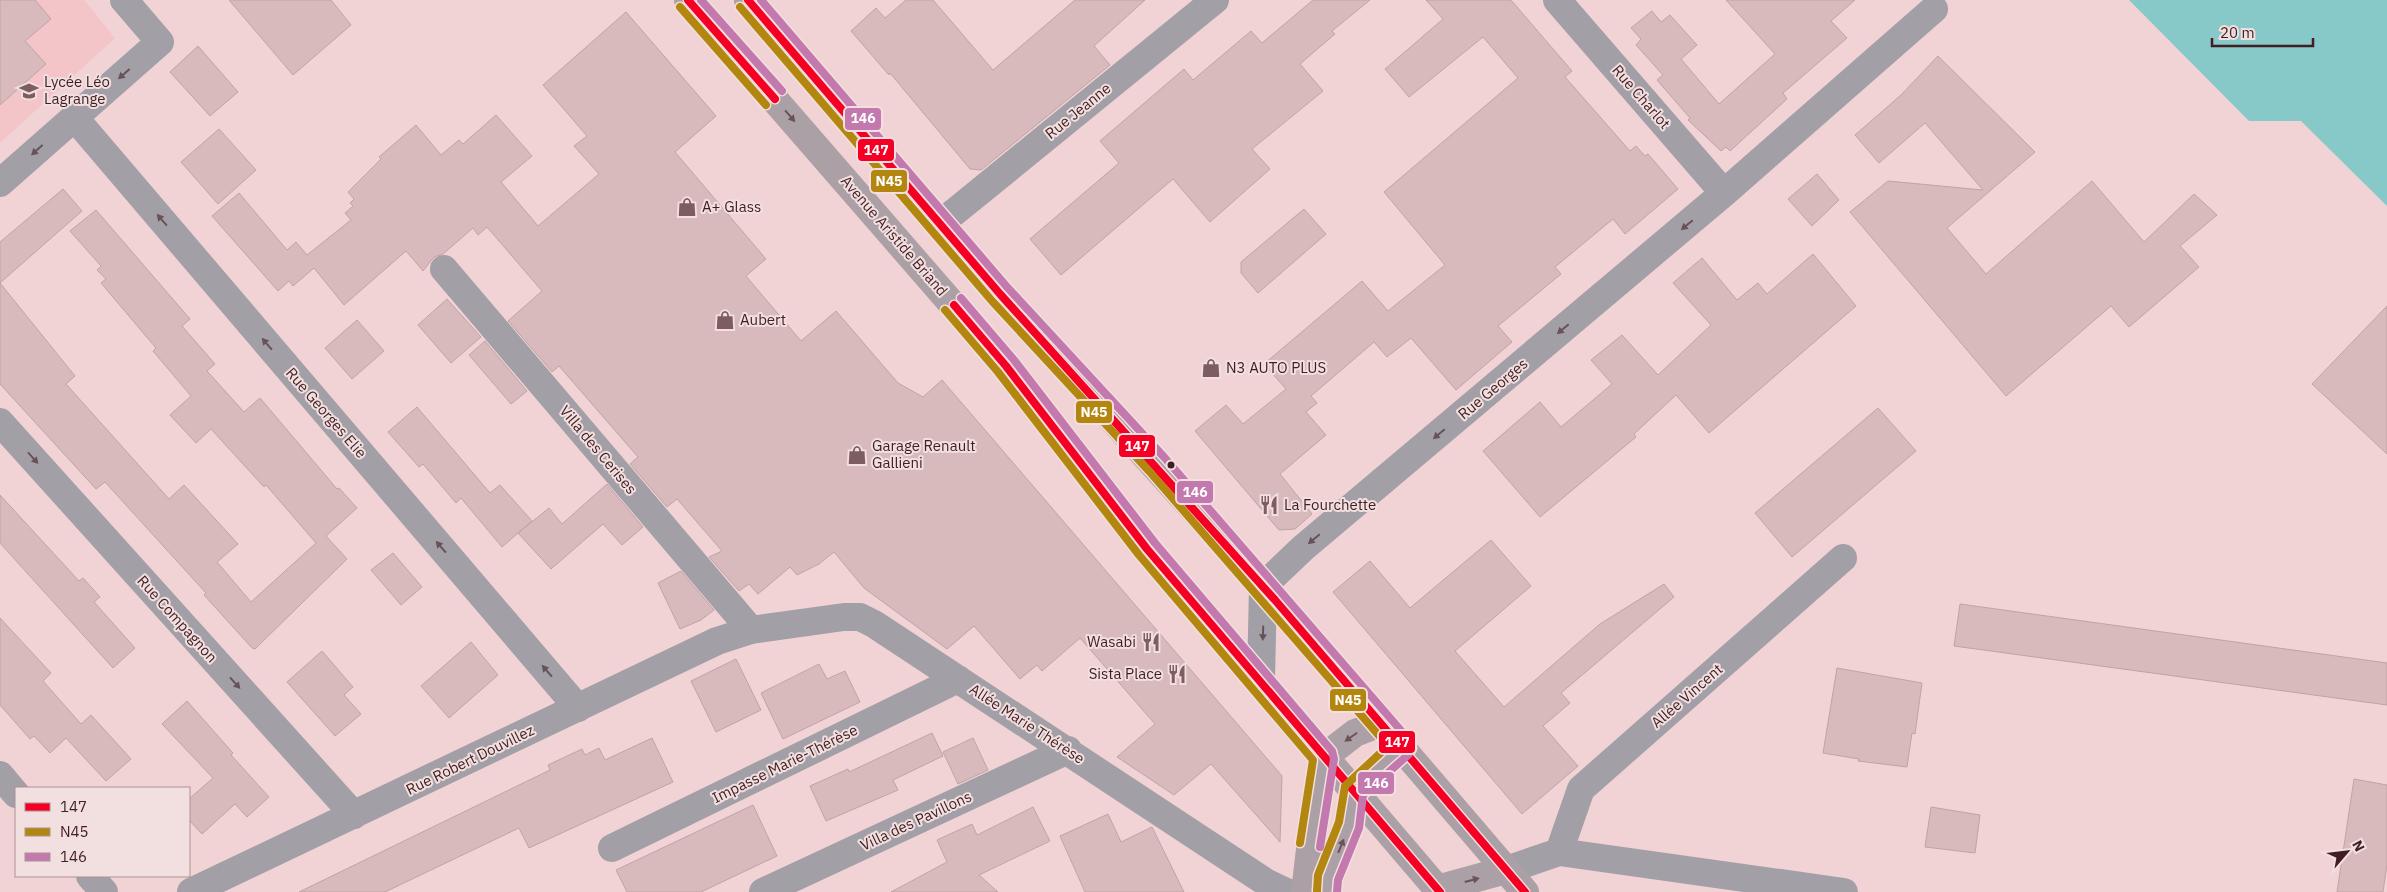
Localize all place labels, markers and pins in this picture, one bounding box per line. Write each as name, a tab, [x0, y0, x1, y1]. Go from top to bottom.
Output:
place label: Lycée Léo Lagrange	[44, 72, 110, 108]
school or university icon: Lycée Léo Lagrange	[18, 80, 40, 102]
shop icon: A+ Glass	[676, 196, 698, 218]
place label: A+ Glass	[702, 197, 761, 216]
shop icon: Aubert	[714, 309, 736, 331]
place label: Aubert	[740, 310, 786, 329]
shop icon: N3 AUTO PLUS	[1200, 357, 1222, 379]
place label: N3 AUTO PLUS	[1226, 358, 1326, 377]
place label: Garage Renault Gallieni	[872, 436, 975, 472]
shop icon: Garage Renault Gallieni	[846, 444, 868, 466]
unlabelled marker	[1166, 460, 1176, 470]
restaurant icon: La Fourchette	[1258, 494, 1280, 516]
place label: La Fourchette	[1284, 495, 1376, 514]
restaurant icon: Wasabi	[1140, 631, 1162, 653]
place label: Wasabi	[1087, 632, 1136, 651]
restaurant icon: Sista Place	[1166, 663, 1188, 685]
place label: Sista Place	[1089, 664, 1162, 683]

